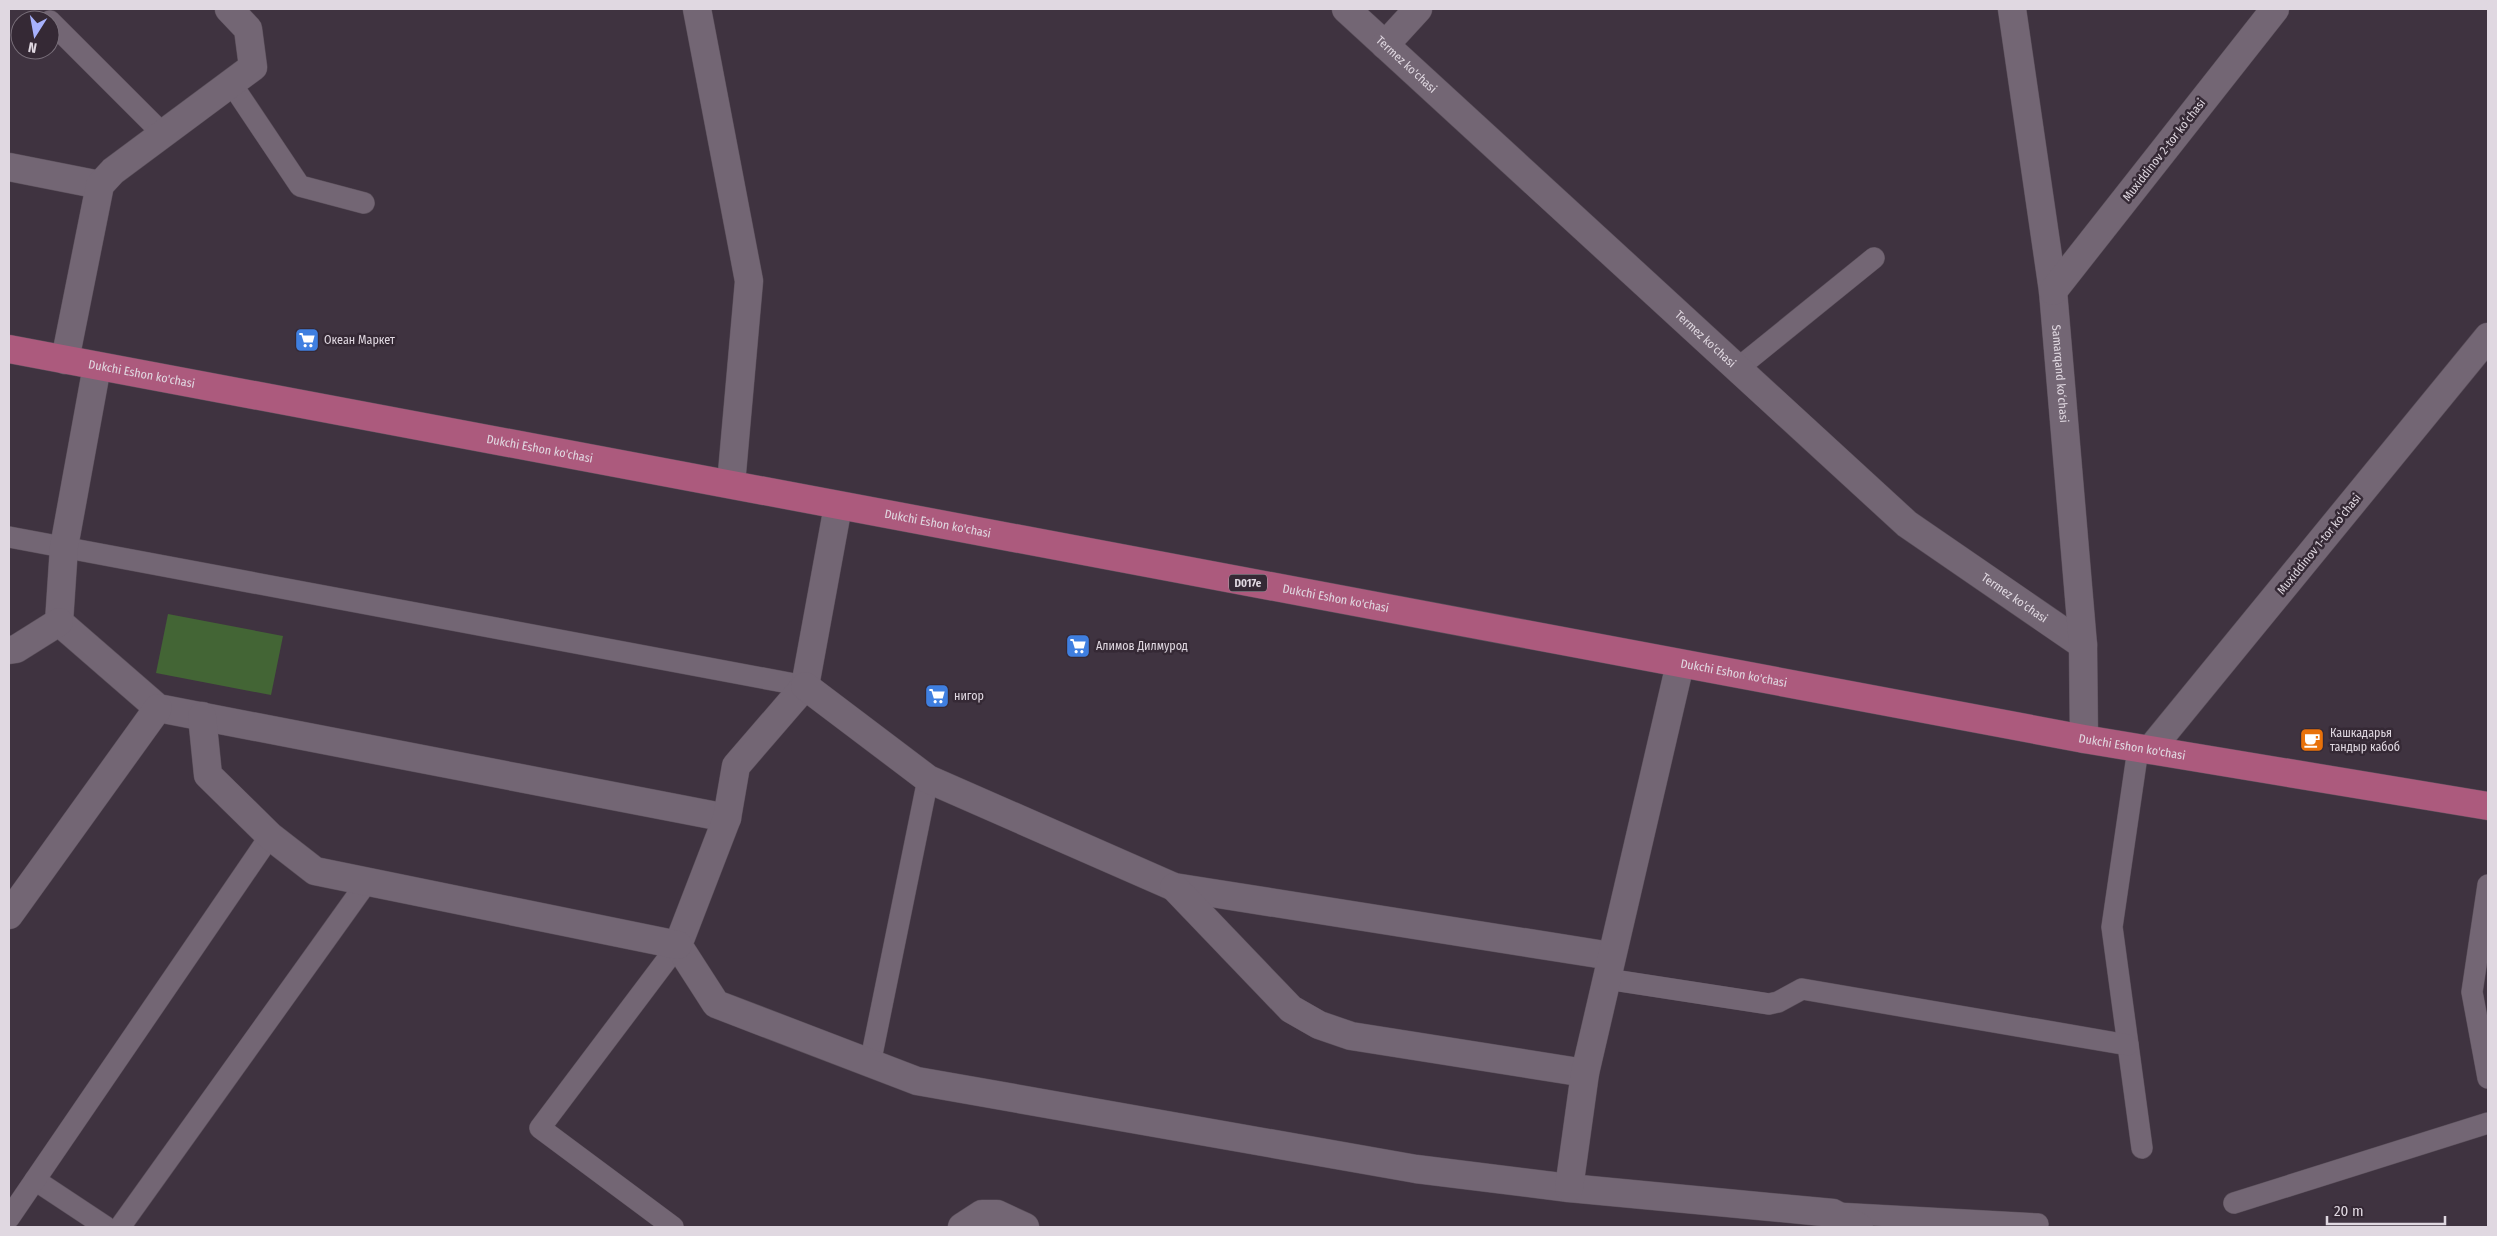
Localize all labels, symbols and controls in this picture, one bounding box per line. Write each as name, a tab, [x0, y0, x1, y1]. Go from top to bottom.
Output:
north arrow	[10, 10, 60, 60]
street label: Termez ko'chasi	[1373, 33, 1440, 96]
text: N	[27, 38, 38, 56]
street label: Muxiddinov 2-tor koʻchasi	[2119, 95, 2208, 204]
street label: Termez ko'chasi	[1672, 308, 1739, 370]
street label: Samarqand ko‘chasi	[2049, 324, 2071, 423]
supermarket icon: Океан Маркет	[294, 327, 320, 353]
place label: Океан Маркет	[324, 333, 395, 347]
street label: Dukchi Eshon ko'chasi	[87, 357, 196, 391]
street label: Dukchi Eshon ko'chasi	[485, 432, 594, 466]
street label: Muxiddinov 1-tor koʻchasi	[2273, 490, 2364, 597]
street label: Dukchi Eshon ko'chasi	[883, 507, 992, 540]
street label: Termez ko'chasi	[1979, 570, 2050, 626]
road number: D017e	[1229, 574, 1267, 592]
street label: Dukchi Eshon ko'chasi	[1281, 582, 1390, 615]
supermarket icon: Алимов Дилмурод	[1065, 633, 1091, 659]
place label: Алимов Дилмурод	[1096, 639, 1188, 653]
street label: Dukchi Eshon ko'chasi	[1679, 656, 1788, 690]
supermarket icon: нигор	[924, 683, 950, 709]
place label: нигор	[954, 689, 984, 703]
place label: Кашкадарья тандыр кабоб	[2330, 726, 2400, 754]
cafe icon: Кашкадарья тандыр кабоб	[2299, 727, 2325, 753]
street label: Dukchi Eshon ko'chasi	[2077, 731, 2186, 763]
scale bar	[2327, 1194, 2444, 1226]
text: 20 m	[2334, 1202, 2364, 1220]

